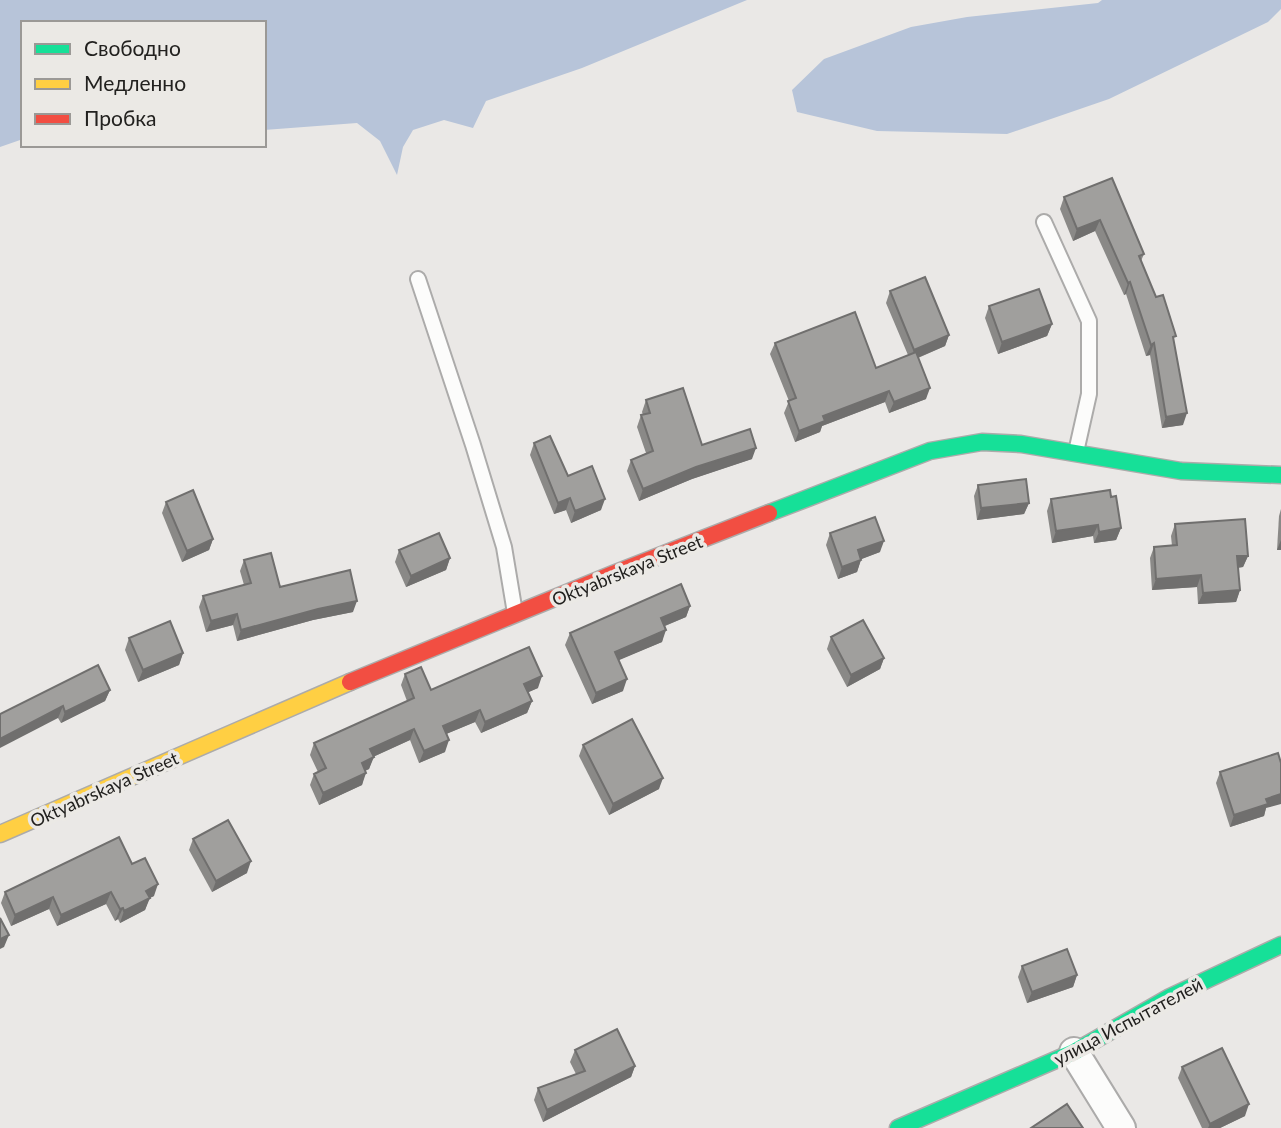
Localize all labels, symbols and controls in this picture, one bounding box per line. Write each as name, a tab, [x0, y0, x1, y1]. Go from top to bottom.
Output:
legend	[21, 21, 266, 147]
text: Свободно	[84, 35, 181, 60]
text: Медленно	[84, 70, 186, 95]
text: Пробка	[84, 105, 157, 130]
street label: Oktyabrskaya Street	[549, 530, 706, 610]
street label: Oktyabrskaya Street	[26, 746, 182, 832]
street label: улица Испытателей	[1050, 972, 1206, 1070]

